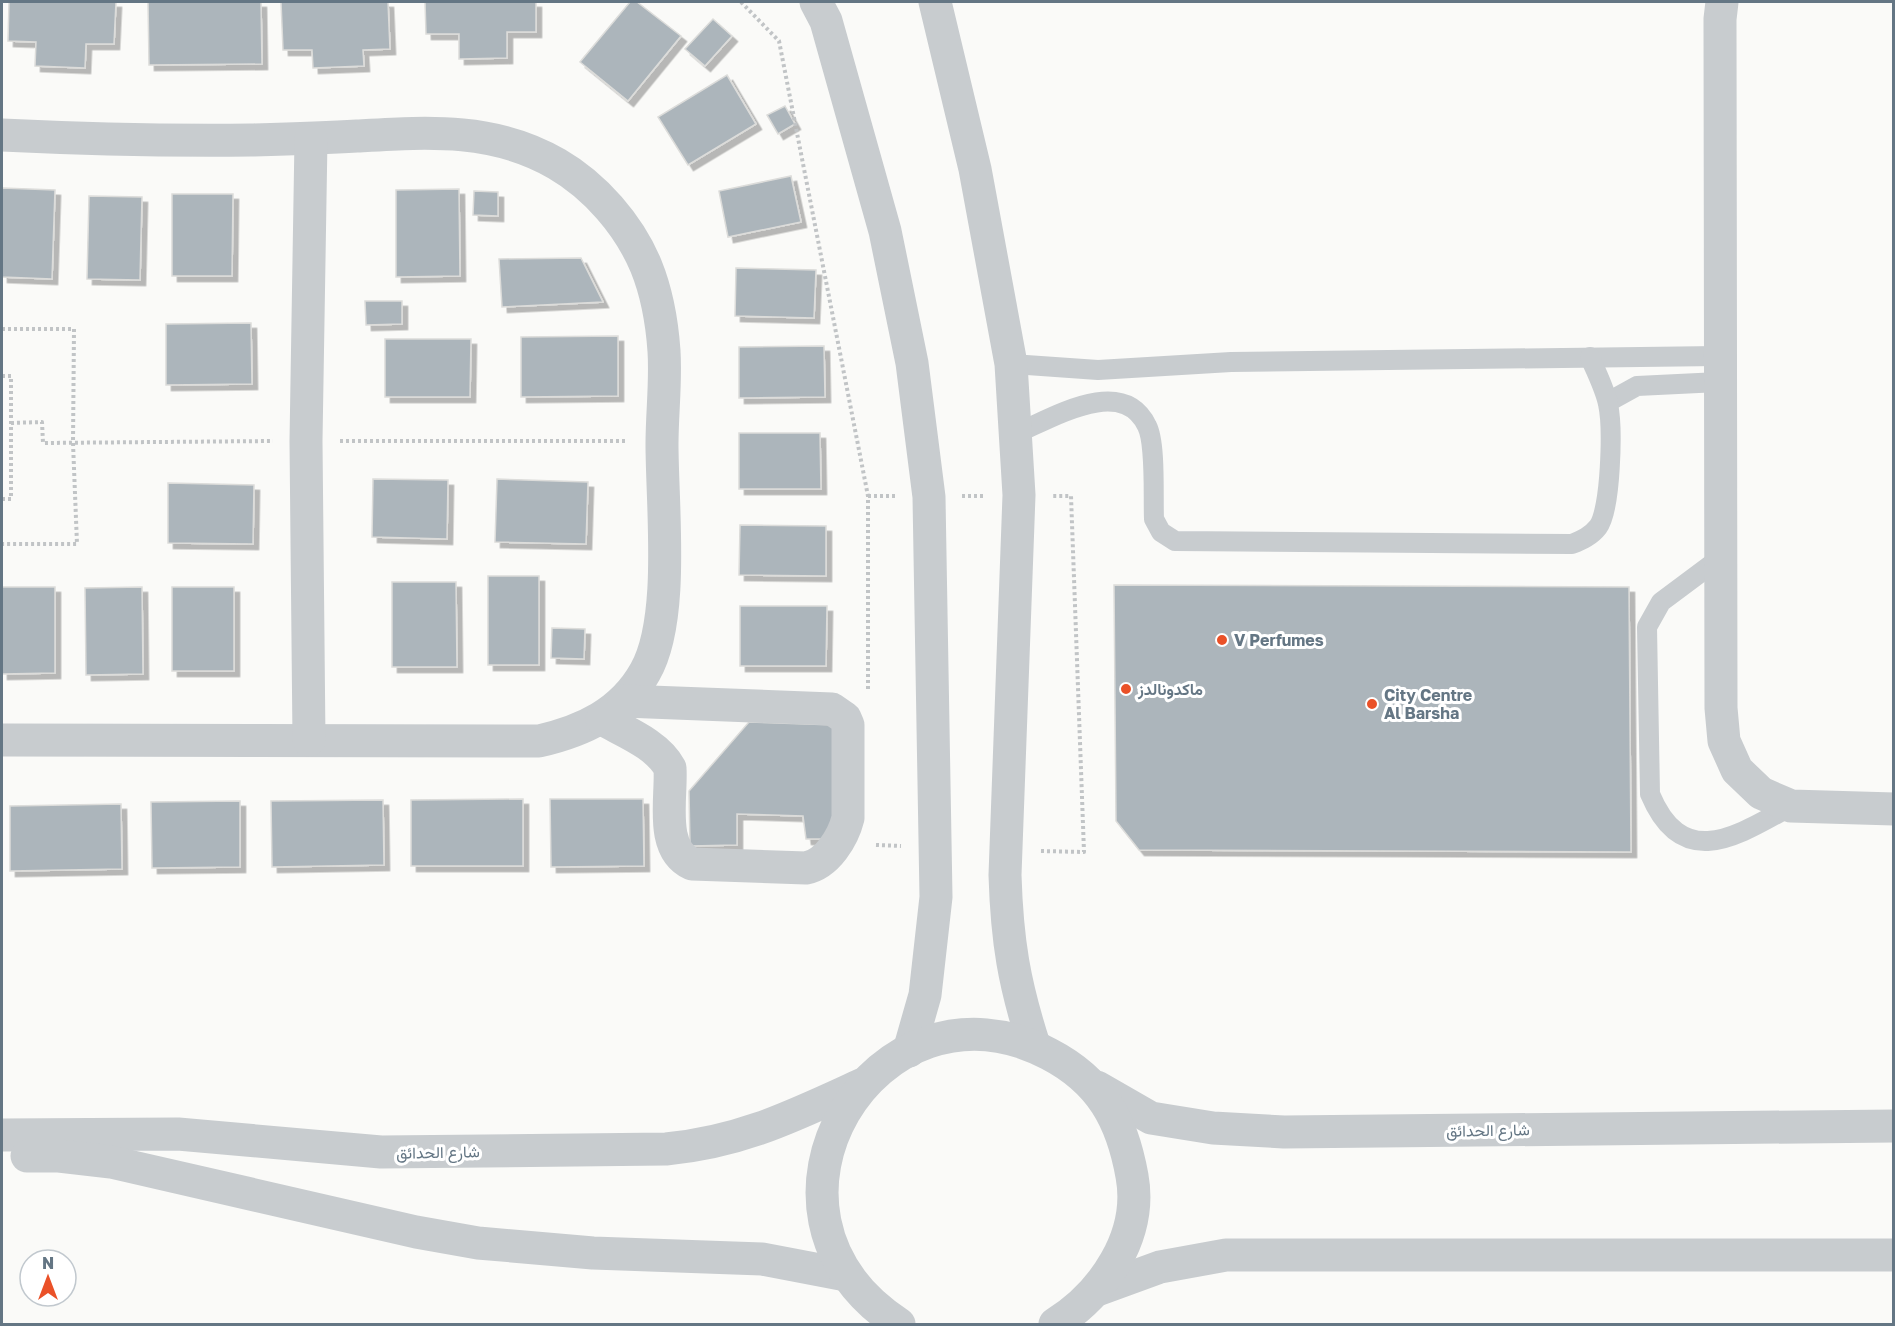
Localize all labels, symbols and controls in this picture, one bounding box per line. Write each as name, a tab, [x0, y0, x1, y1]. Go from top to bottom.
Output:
place label: V Perfumes	[1234, 630, 1324, 650]
marker: V Perfumes	[1215, 633, 1229, 647]
place label: ماكدونالدز	[1137, 679, 1203, 700]
marker: ماكدونالدز	[1119, 682, 1133, 696]
place label: City Centre Al Barsha	[1384, 685, 1472, 723]
marker: City Centre Al Barsha	[1365, 697, 1379, 711]
street label: شارع الحدائق	[1446, 1119, 1530, 1143]
street label: شارع الحدائق	[396, 1141, 480, 1165]
north arrow	[18, 1248, 78, 1308]
text: N	[42, 1253, 54, 1273]

